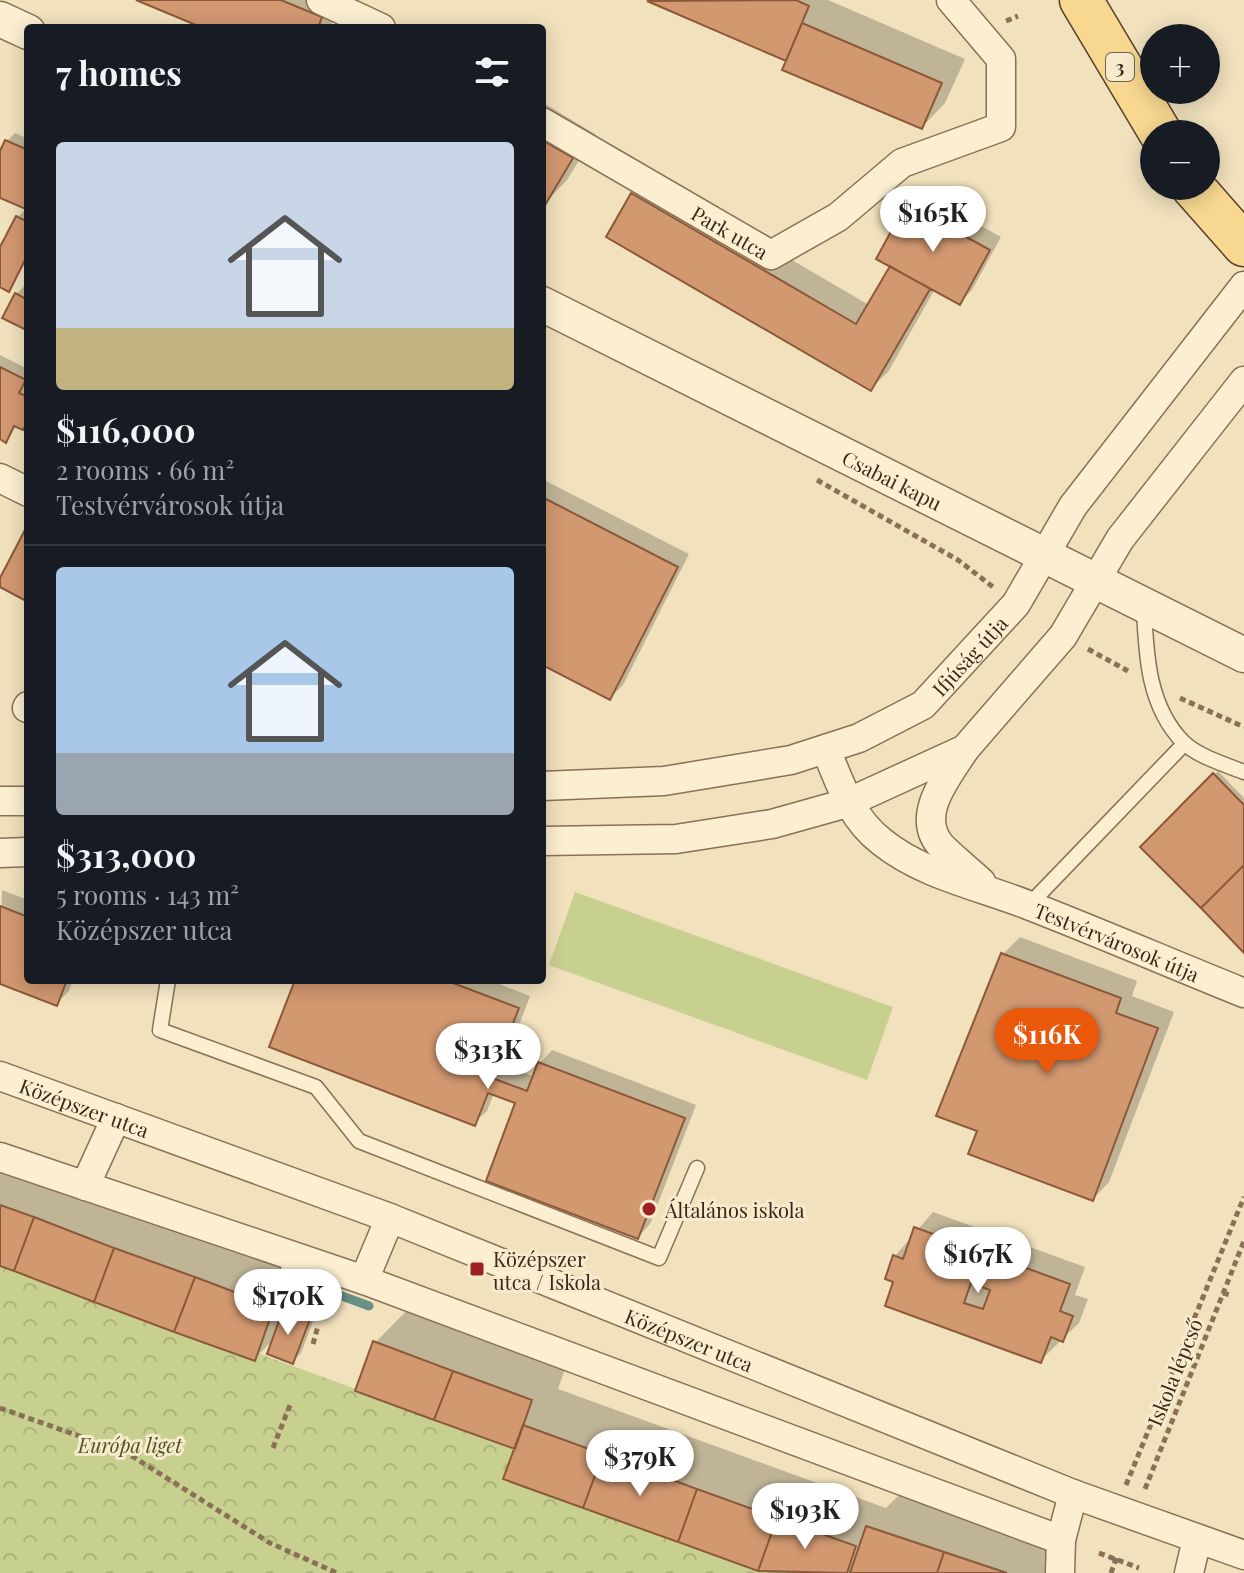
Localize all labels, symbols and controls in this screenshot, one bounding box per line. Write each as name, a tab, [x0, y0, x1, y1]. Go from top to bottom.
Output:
map controls	[1140, 24, 1220, 200]
button: +	[1140, 24, 1220, 104]
text: 7 homes	[56, 49, 182, 95]
icon: filters	[470, 50, 514, 94]
road number: 3	[1106, 53, 1134, 81]
button: −	[1140, 120, 1220, 200]
pin: $165K	[877, 186, 989, 254]
icon: home	[213, 194, 357, 338]
text: $165K	[898, 194, 968, 229]
street label: Park utca	[687, 199, 774, 264]
text: $116,000	[56, 406, 196, 452]
street label: Csabai kapu	[838, 443, 947, 516]
text: 2 rooms · 66 m²	[56, 452, 234, 487]
text: Testvérvárosok útja	[56, 487, 284, 522]
street label: Ifjúság útja	[925, 609, 1013, 701]
icon: home	[213, 619, 357, 763]
text: $313,000	[56, 831, 196, 877]
text: 5 rooms · 143 m²	[56, 877, 239, 912]
street label: Testvérvárosok útja	[1031, 895, 1204, 987]
text: Középszer utca	[56, 912, 232, 947]
pin: $116K	[991, 1008, 1103, 1076]
text: $116K	[1013, 1016, 1081, 1051]
pin: $313K	[432, 1023, 544, 1091]
text: $313K	[454, 1031, 522, 1066]
street label: Középszer utca	[16, 1071, 153, 1143]
place label: Általános iskola	[664, 1196, 805, 1223]
marker: Általános iskola	[640, 1200, 658, 1218]
pin: $167K	[922, 1227, 1034, 1295]
text: $167K	[943, 1235, 1013, 1270]
place label: Középszer utca / Iskola	[493, 1245, 601, 1295]
marker: Középszer utca / Iskola	[468, 1260, 486, 1278]
pin: $170K	[232, 1269, 344, 1337]
text: $170K	[252, 1277, 324, 1312]
street label: Középszer utca	[621, 1301, 757, 1377]
street label: Iskola lépcső	[1140, 1314, 1208, 1430]
pin: $379K	[584, 1430, 696, 1498]
park label: Európa liget	[77, 1431, 183, 1458]
text: $379K	[604, 1438, 676, 1473]
pin: $193K	[749, 1483, 861, 1551]
text: $193K	[770, 1491, 840, 1526]

